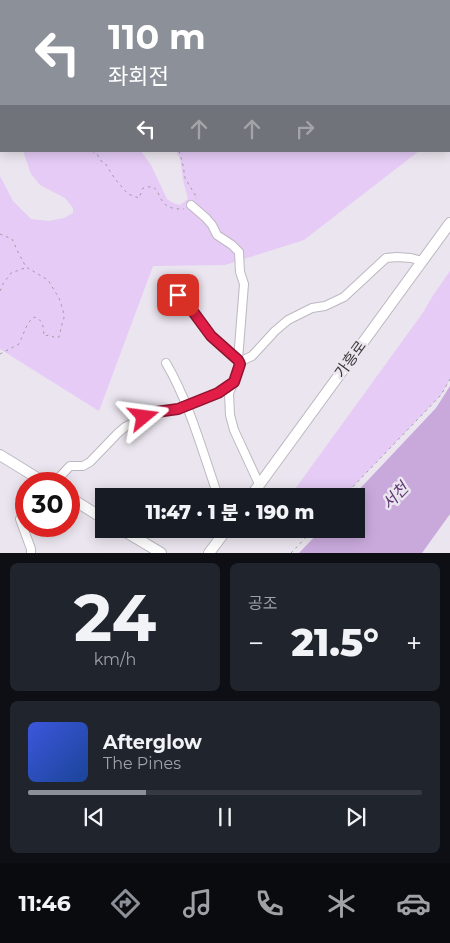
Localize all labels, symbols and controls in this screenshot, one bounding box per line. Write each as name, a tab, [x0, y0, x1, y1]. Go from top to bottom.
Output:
text: 110 m	[108, 15, 206, 58]
icon: left	[25, 20, 90, 85]
text: 좌회전	[108, 63, 169, 90]
icon: left	[132, 115, 160, 143]
icon: ahead	[185, 115, 213, 143]
icon: ahead	[238, 115, 266, 143]
icon: right	[291, 115, 319, 143]
pin	[157, 274, 199, 316]
icon: arrive	[164, 281, 192, 309]
street label: 가흥로	[330, 337, 370, 381]
position arrow	[117, 390, 169, 442]
speed limit sign: 30	[15, 472, 80, 537]
water label: 서천	[378, 477, 414, 513]
text: 11:47 · 1 분 · 190 m	[146, 501, 314, 524]
text: 24	[74, 578, 156, 657]
text: 공조	[248, 594, 277, 613]
text: 21.5°	[291, 619, 379, 666]
text: −	[248, 626, 264, 660]
text: +	[406, 626, 422, 660]
text: km/h	[94, 650, 136, 669]
text: Afterglow	[103, 731, 202, 754]
text: The Pines	[103, 754, 181, 773]
icon: previous	[80, 803, 108, 831]
icon: pause	[211, 803, 239, 831]
icon: next	[342, 803, 370, 831]
icon: directions	[108, 886, 143, 921]
icon: music	[180, 886, 215, 921]
icon: phone	[252, 886, 287, 921]
icon: climate	[324, 886, 359, 921]
icon: car	[396, 886, 431, 921]
text: 11:46	[19, 890, 71, 917]

